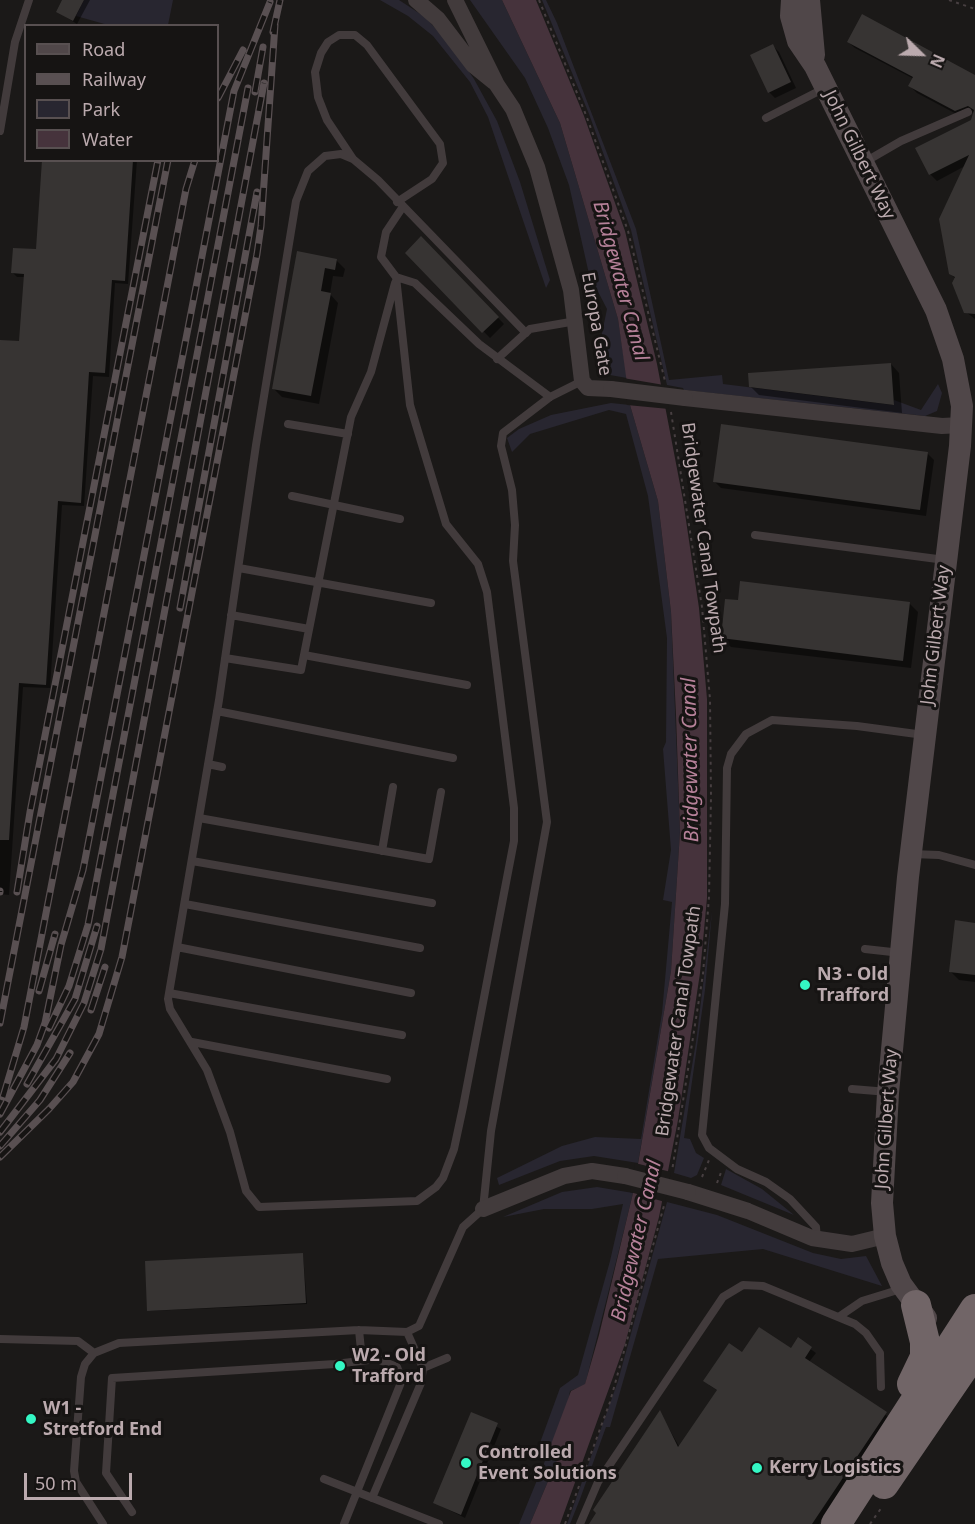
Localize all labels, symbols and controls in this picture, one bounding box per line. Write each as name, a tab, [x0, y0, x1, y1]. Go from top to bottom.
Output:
legend	[24, 24, 219, 162]
north arrow	[891, 24, 951, 84]
text: Road	[82, 37, 125, 61]
text: N	[925, 51, 950, 71]
text: Railway	[82, 67, 146, 91]
street label: John Gilbert Way	[818, 87, 900, 223]
text: Park	[82, 97, 120, 121]
text: Water	[82, 127, 133, 151]
water label: Bridgewater Canal	[587, 198, 653, 364]
street label: Europa Gate	[576, 271, 616, 377]
street label: Bridgewater Canal Towpath	[676, 421, 730, 655]
street label: John Gilbert Way	[917, 564, 955, 706]
water label: Bridgewater Canal	[678, 677, 704, 843]
street label: Bridgewater Canal Towpath	[652, 904, 706, 1138]
place label: N3 - Old Trafford	[817, 964, 889, 1006]
marker: N3 - Old Trafford	[798, 978, 812, 992]
street label: John Gilbert Way	[871, 1048, 903, 1190]
water label: Bridgewater Canal	[607, 1158, 667, 1324]
place label: W2 - Old Trafford	[352, 1345, 426, 1388]
marker: W2 - Old Trafford	[333, 1359, 347, 1373]
place label: W1 - Stretford End	[43, 1398, 162, 1440]
marker: W1 - Stretford End	[24, 1412, 38, 1426]
place label: Controlled Event Solutions	[478, 1442, 617, 1484]
marker: Controlled Event Solutions	[459, 1456, 473, 1470]
place label: Kerry Logistics	[769, 1457, 901, 1479]
scale bar	[27, 1461, 135, 1499]
marker: Kerry Logistics	[750, 1461, 764, 1475]
text: 50 m	[35, 1471, 77, 1495]

